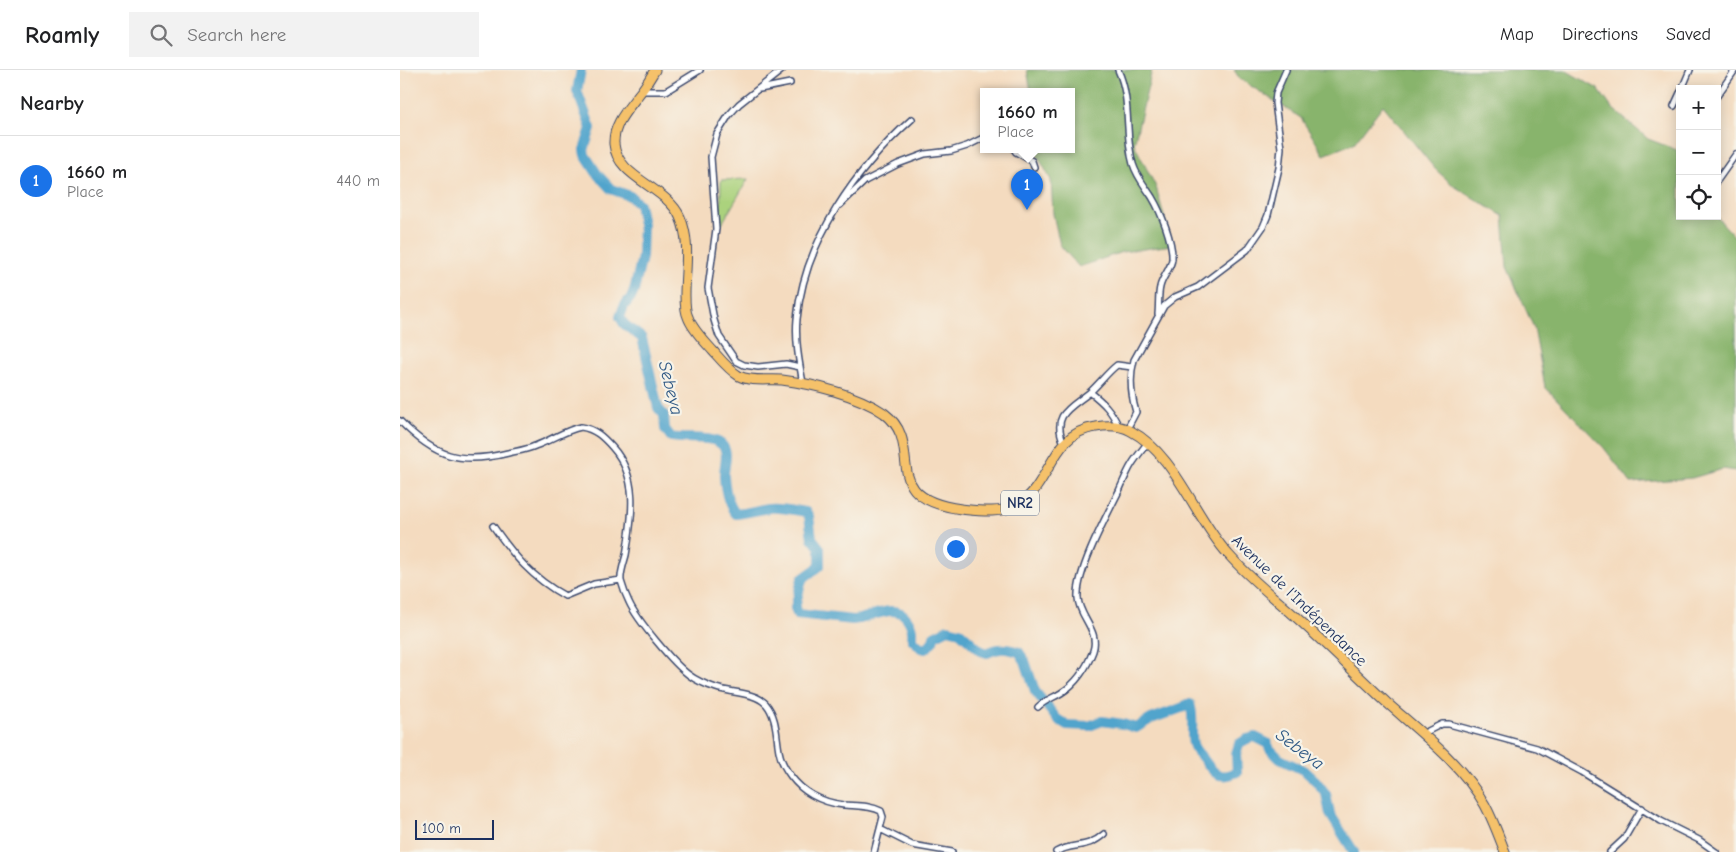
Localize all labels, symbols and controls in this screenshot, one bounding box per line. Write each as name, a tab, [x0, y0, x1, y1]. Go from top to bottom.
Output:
search box	[129, 12, 479, 57]
text: Roamly	[25, 21, 99, 49]
icon: search	[147, 21, 175, 49]
text: Search here	[187, 24, 286, 46]
text: Map	[1500, 24, 1534, 45]
text: Directions	[1562, 24, 1638, 45]
text: Saved	[1666, 24, 1711, 45]
map controls	[1676, 85, 1721, 220]
button: +	[1676, 85, 1721, 130]
popup	[980, 88, 1075, 153]
text: Nearby	[20, 91, 84, 115]
text: 1660 m	[997, 101, 1058, 123]
text: Place	[997, 123, 1034, 141]
button: −	[1676, 130, 1721, 175]
text: 1660 m	[67, 161, 127, 183]
pin: 1	[1011, 169, 1043, 210]
text: 1	[33, 172, 39, 190]
text: 440 m	[336, 172, 380, 190]
button: locate	[1676, 175, 1721, 220]
text: Place	[67, 183, 103, 201]
water label: Sebeya	[654, 359, 687, 417]
road number: NR2	[1001, 490, 1039, 516]
street label: Avenue de l'Indépendance	[1228, 531, 1371, 670]
your location	[943, 536, 969, 562]
water label: Sebeya	[1271, 724, 1328, 774]
scale bar	[415, 817, 494, 840]
text: 100 m	[422, 820, 461, 837]

